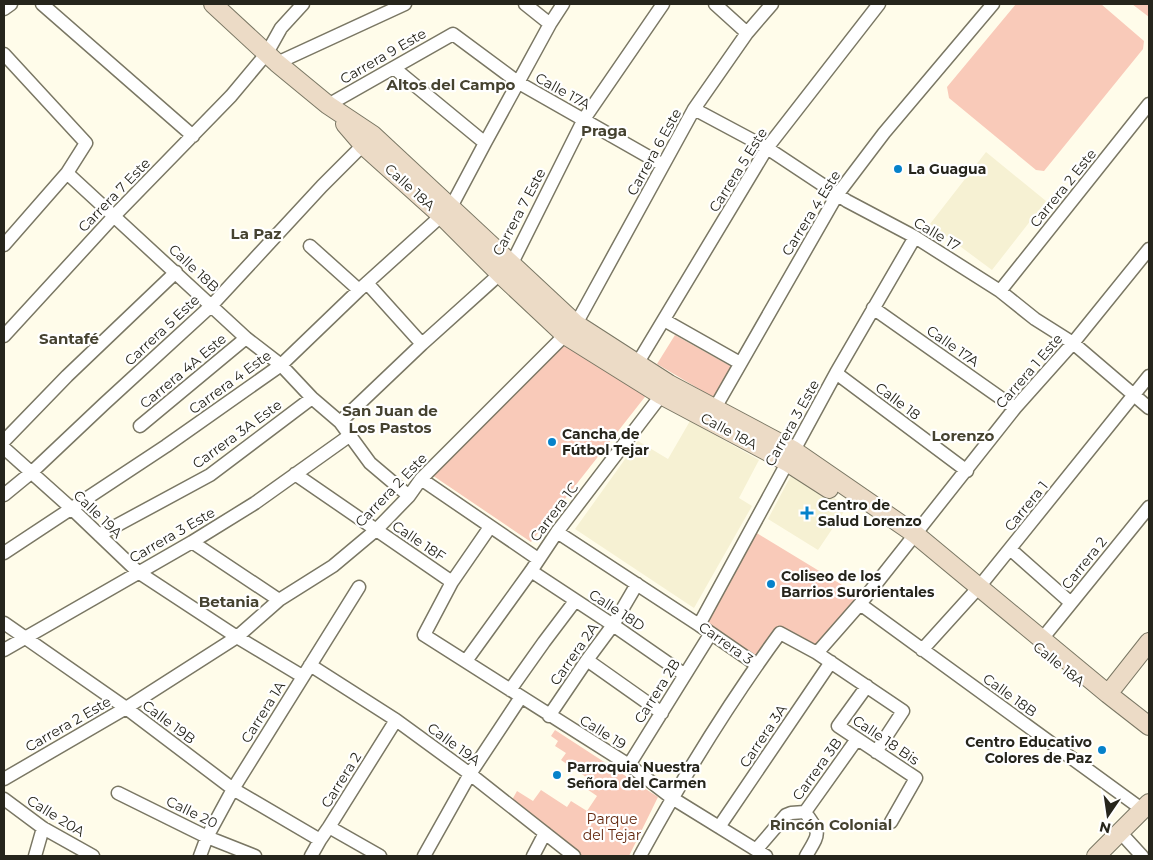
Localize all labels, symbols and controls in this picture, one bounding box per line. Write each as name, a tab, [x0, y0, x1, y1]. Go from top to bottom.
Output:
street label: Carrera 9 Este	[337, 24, 429, 88]
street label: Calle 17A	[532, 69, 595, 114]
district label: Altos del Campo	[386, 75, 516, 94]
street label: Carrera 6 Este	[623, 105, 685, 199]
district label: Praga	[581, 121, 627, 140]
street label: Carrera 5 Este	[705, 125, 771, 215]
street label: Carrera 2 Este	[1026, 145, 1100, 231]
street label: Carrera 7 Este	[74, 154, 154, 236]
street label: Calle 18A	[381, 160, 440, 215]
place label: La Guagua	[908, 160, 986, 178]
marker: La Guagua	[892, 163, 904, 175]
street label: Carrera 7 Este	[488, 165, 550, 259]
street label: Carrera 4 Este	[778, 167, 844, 259]
street label: Calle 17	[910, 213, 964, 255]
district label: La Paz	[231, 224, 281, 243]
street label: Calle 18B	[165, 240, 223, 296]
street label: Carrera 5 Este	[121, 291, 203, 369]
street label: Calle 17A	[923, 321, 984, 371]
district label: Santafé	[39, 329, 99, 348]
street label: Carrera 4A Este	[136, 330, 230, 412]
street label: Carrera 1 Este	[992, 330, 1066, 412]
street label: Carrera 4 Este	[185, 346, 275, 418]
street label: Carrera 3 Este	[761, 377, 823, 469]
street label: Calle 18	[872, 378, 924, 424]
street label: Carrera 3A Este	[189, 396, 285, 472]
district label: San Juan de Los Pastos	[342, 401, 438, 437]
street label: Calle 18A	[698, 409, 761, 454]
place label: Cancha de Fútbol Tejar	[562, 425, 649, 459]
district label: Lorenzo	[932, 426, 995, 445]
marker: Cancha de Fútbol Tejar	[546, 436, 558, 448]
street label: Carrera 2 Este	[351, 449, 431, 531]
street label: Carrera 1	[1000, 477, 1052, 535]
street label: Carrera 1C	[526, 479, 582, 545]
street label: Calle 19A	[70, 486, 127, 542]
place label: Centro de Salud Lorenzo	[818, 496, 922, 530]
street label: Carrera 3 Este	[126, 503, 218, 567]
marker: Centro de Salud Lorenzo	[800, 506, 814, 520]
street label: Calle 18F	[389, 517, 449, 565]
street label: Carrera 2	[1057, 533, 1111, 593]
place label: Coliseo de los Barrios Surorientales	[781, 567, 935, 601]
marker: Coliseo de los Barrios Surorientales	[765, 578, 777, 590]
street label: Calle 18D	[586, 585, 648, 635]
district label: Betania	[199, 592, 259, 611]
street label: Carrera 2A	[546, 618, 603, 689]
street label: Carrera 3	[695, 618, 757, 668]
street label: Calle 18A	[1029, 638, 1089, 691]
street label: Carrera 2B	[630, 655, 684, 727]
street label: Calle 18B	[980, 669, 1040, 721]
street label: Carrera 1A	[237, 677, 290, 746]
street label: Carrera 2 Este	[22, 692, 114, 756]
street label: Calle 19B	[139, 696, 199, 748]
street label: Carrera 3A	[735, 700, 791, 771]
street label: Calle 19	[576, 711, 630, 753]
street label: Calle 18 Bis	[849, 711, 923, 769]
street label: Calle 19A	[424, 719, 485, 770]
place label: Centro Educativo Colores de Paz	[965, 733, 1092, 767]
street label: Carrera 3B	[788, 734, 846, 804]
marker: Centro Educativo Colores de Paz	[1096, 744, 1108, 756]
street label: Carrera 2	[317, 749, 365, 811]
place label: Parroquia Nuestra Señora del Carmen	[567, 758, 706, 792]
marker: Parroquia Nuestra Señora del Carmen	[551, 769, 563, 781]
north arrow	[1083, 790, 1133, 840]
street label: Calle 20A	[24, 791, 89, 841]
street label: Calle 20	[163, 792, 221, 832]
park label: Parque del Tejar	[583, 810, 642, 844]
district label: Rincón Colonial	[770, 815, 892, 834]
text: N	[1098, 818, 1113, 838]

